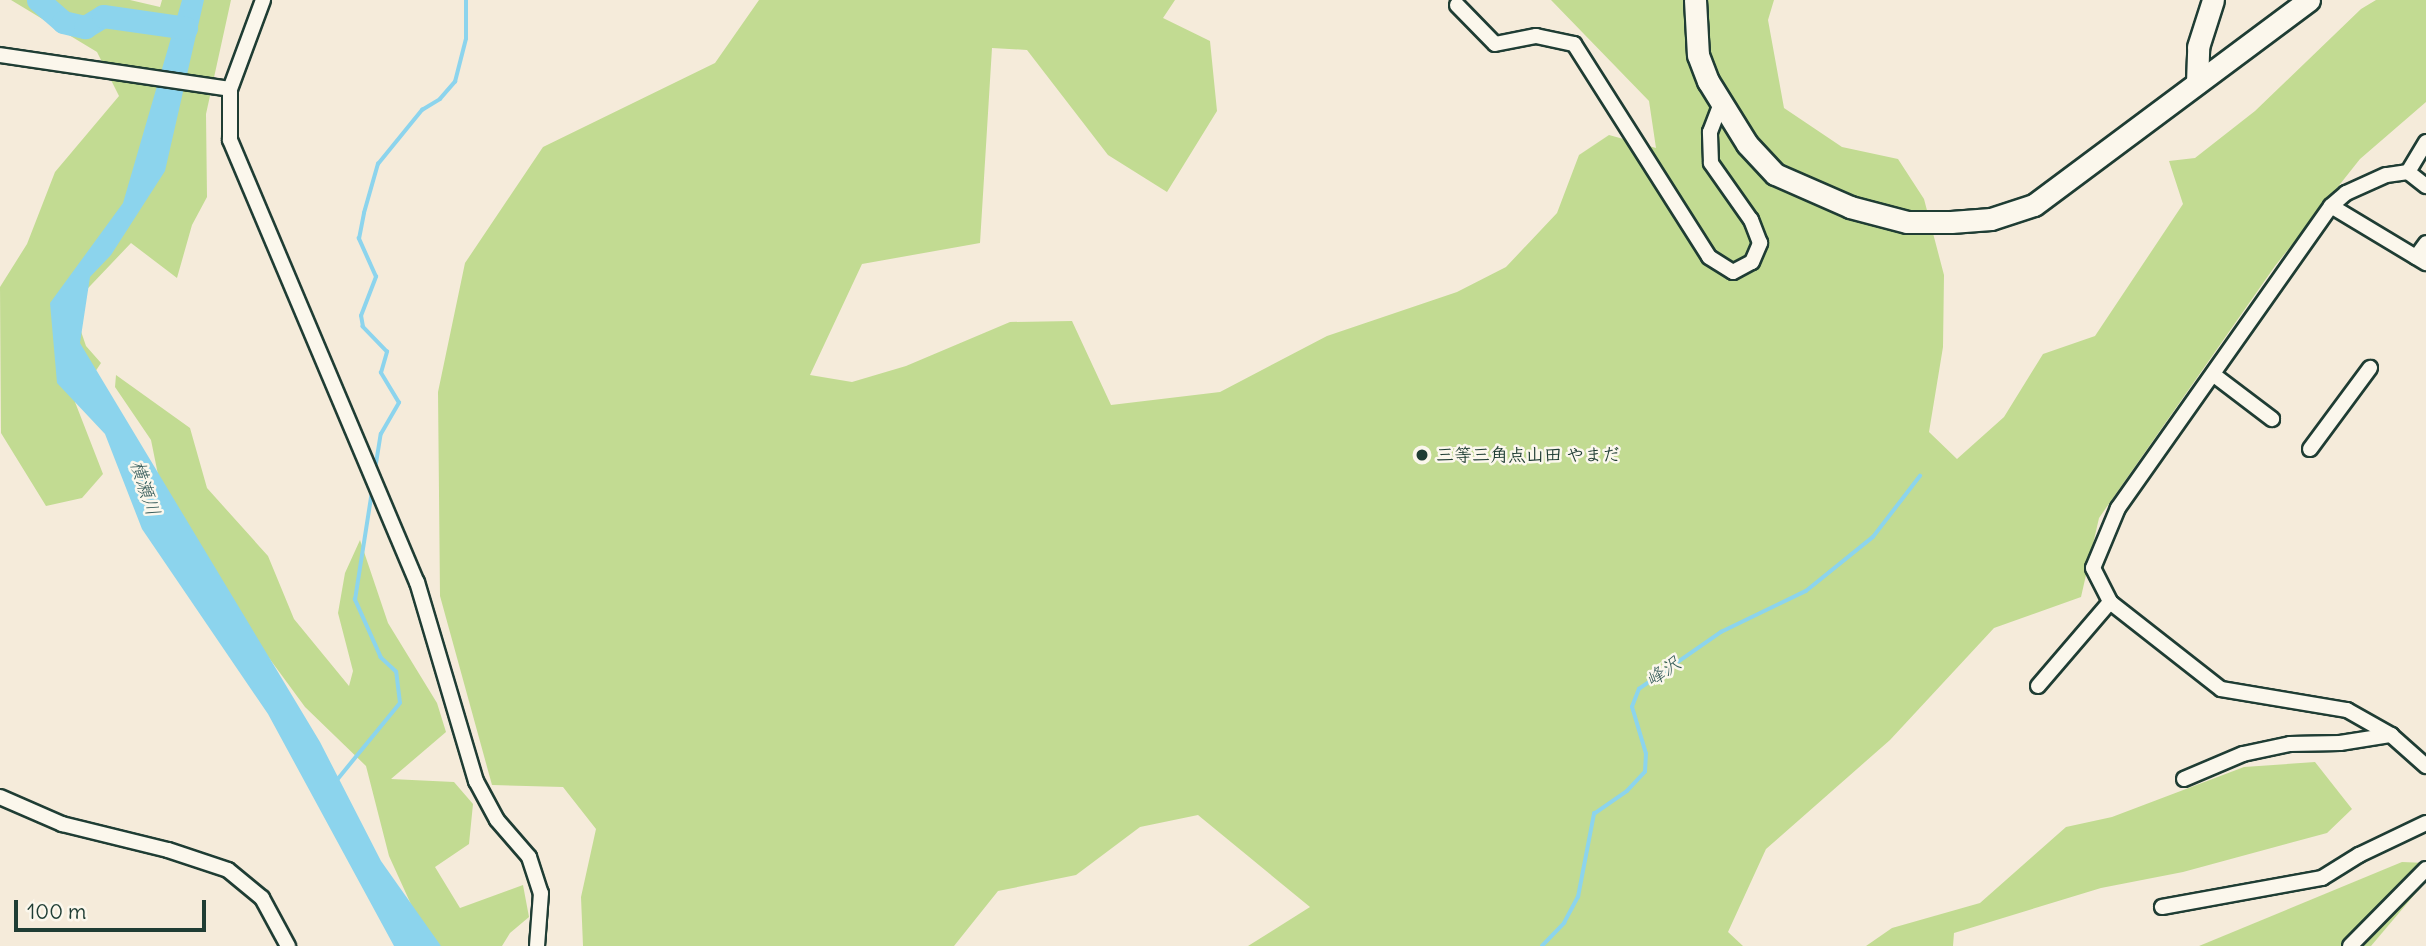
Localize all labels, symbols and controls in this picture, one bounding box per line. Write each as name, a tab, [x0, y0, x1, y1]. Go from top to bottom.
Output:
place label: 三等三角点山田 やまだ	[1436, 444, 1620, 466]
marker: 三等三角点山田 やまだ	[1414, 447, 1430, 463]
water label: 横瀬川	[125, 457, 165, 519]
water label: 峰沢	[1641, 652, 1685, 692]
scale bar	[18, 886, 210, 930]
text: 100 m	[27, 898, 86, 925]

